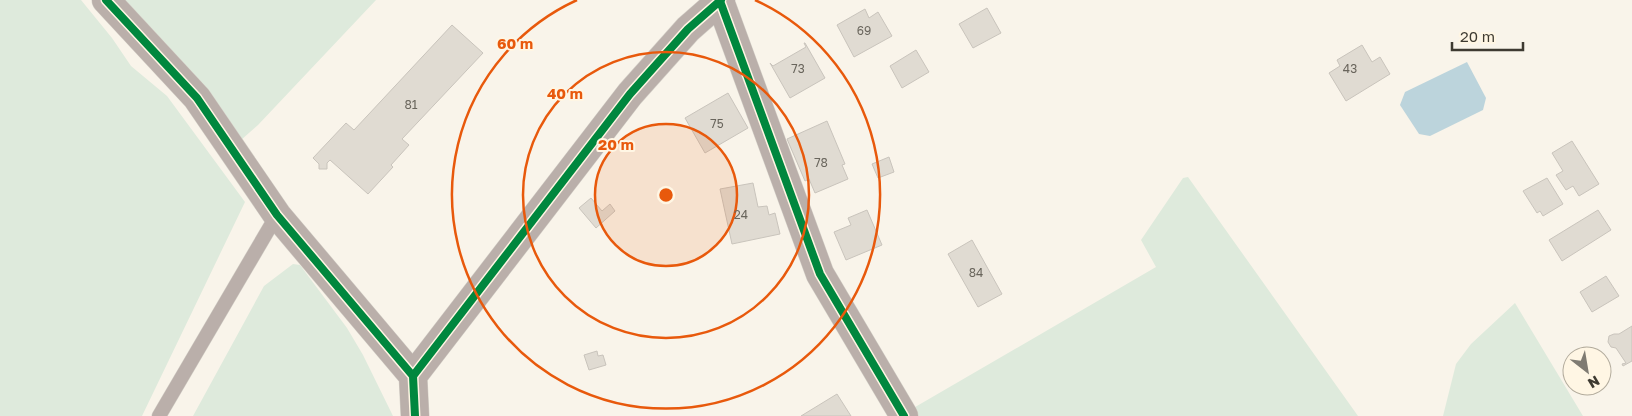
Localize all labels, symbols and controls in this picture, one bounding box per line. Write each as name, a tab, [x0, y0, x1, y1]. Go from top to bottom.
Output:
scale bar	[1452, 20, 1523, 52]
house number: 69	[857, 23, 871, 38]
text: 20 m	[1460, 27, 1495, 45]
text: 60 m	[497, 34, 533, 52]
house number: 73	[791, 61, 805, 76]
house number: 43	[1343, 61, 1357, 76]
text: 40 m	[547, 84, 583, 102]
house number: 81	[404, 97, 418, 112]
house number: 75	[710, 116, 724, 131]
text: 20 m	[598, 135, 634, 153]
house number: 78	[814, 155, 828, 170]
centre of rings	[657, 186, 675, 204]
house number: 24	[734, 207, 748, 222]
house number: 84	[969, 265, 983, 280]
north arrow	[1562, 346, 1612, 396]
text: N	[1585, 373, 1603, 393]

